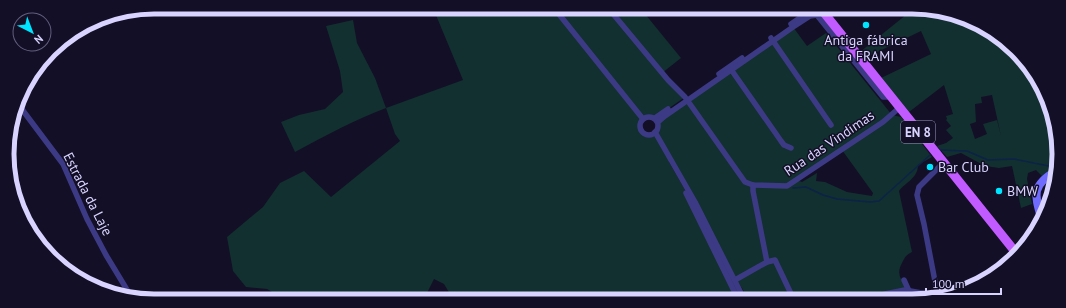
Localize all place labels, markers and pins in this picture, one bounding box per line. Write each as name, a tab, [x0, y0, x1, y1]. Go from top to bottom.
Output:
marker: Antiga fábrica da FRAMI	[861, 20, 871, 30]
place label: Antiga fábrica da FRAMI	[824, 31, 908, 65]
place label: Bar Club	[938, 158, 989, 176]
marker: Bar Club	[925, 162, 935, 172]
place label: BMW	[1007, 182, 1038, 200]
marker: BMW	[994, 186, 1004, 196]

